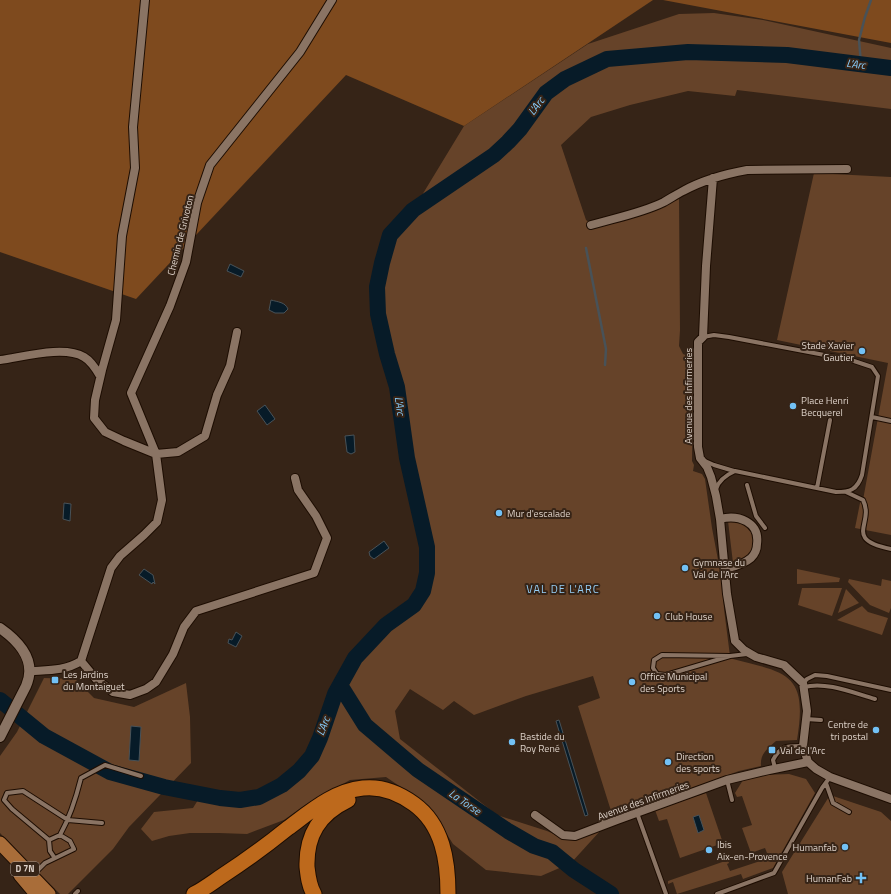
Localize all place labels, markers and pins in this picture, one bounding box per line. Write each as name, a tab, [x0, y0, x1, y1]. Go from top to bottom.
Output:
place label: Stade Xavier Gautier	[802, 338, 855, 365]
marker: Stade Xavier Gautier	[857, 346, 867, 356]
place label: Place Henri Becquerel	[801, 393, 849, 420]
marker: Place Henri Becquerel	[788, 401, 798, 411]
place label: Mur d'escalade	[507, 506, 570, 521]
marker: Mur d'escalade	[494, 508, 504, 518]
place label: Gymnase du Val de l'Arc	[693, 555, 745, 582]
marker: Gymnase du Val de l'Arc	[680, 563, 690, 573]
place label: Club House	[665, 609, 713, 624]
marker: Club House	[652, 611, 662, 621]
place label: Les Jardins du Montaiguet	[63, 667, 125, 694]
place label: Office Municipal des Sports	[640, 669, 707, 696]
marker: Les Jardins du Montaiguet	[50, 675, 60, 685]
marker: Office Municipal des Sports	[627, 677, 637, 687]
place label: Centre de tri postal	[828, 717, 868, 744]
marker: Centre de tri postal	[871, 725, 881, 735]
place label: Bastide du Roy René	[520, 729, 565, 756]
marker: Bastide du Roy René	[507, 737, 517, 747]
place label: Val de l'Arc	[780, 743, 825, 758]
marker: Val de l'Arc	[767, 745, 777, 755]
place label: Direction des sports	[676, 749, 720, 776]
marker: Direction des sports	[663, 757, 673, 767]
place label: Ibis Aix-en-Provence	[717, 837, 788, 864]
place label: Humanfab	[793, 840, 837, 855]
marker: Humanfab	[840, 842, 850, 852]
marker: Ibis Aix-en-Provence	[704, 845, 714, 855]
place label: HumanFab	[806, 871, 852, 886]
marker: HumanFab	[855, 872, 867, 884]

